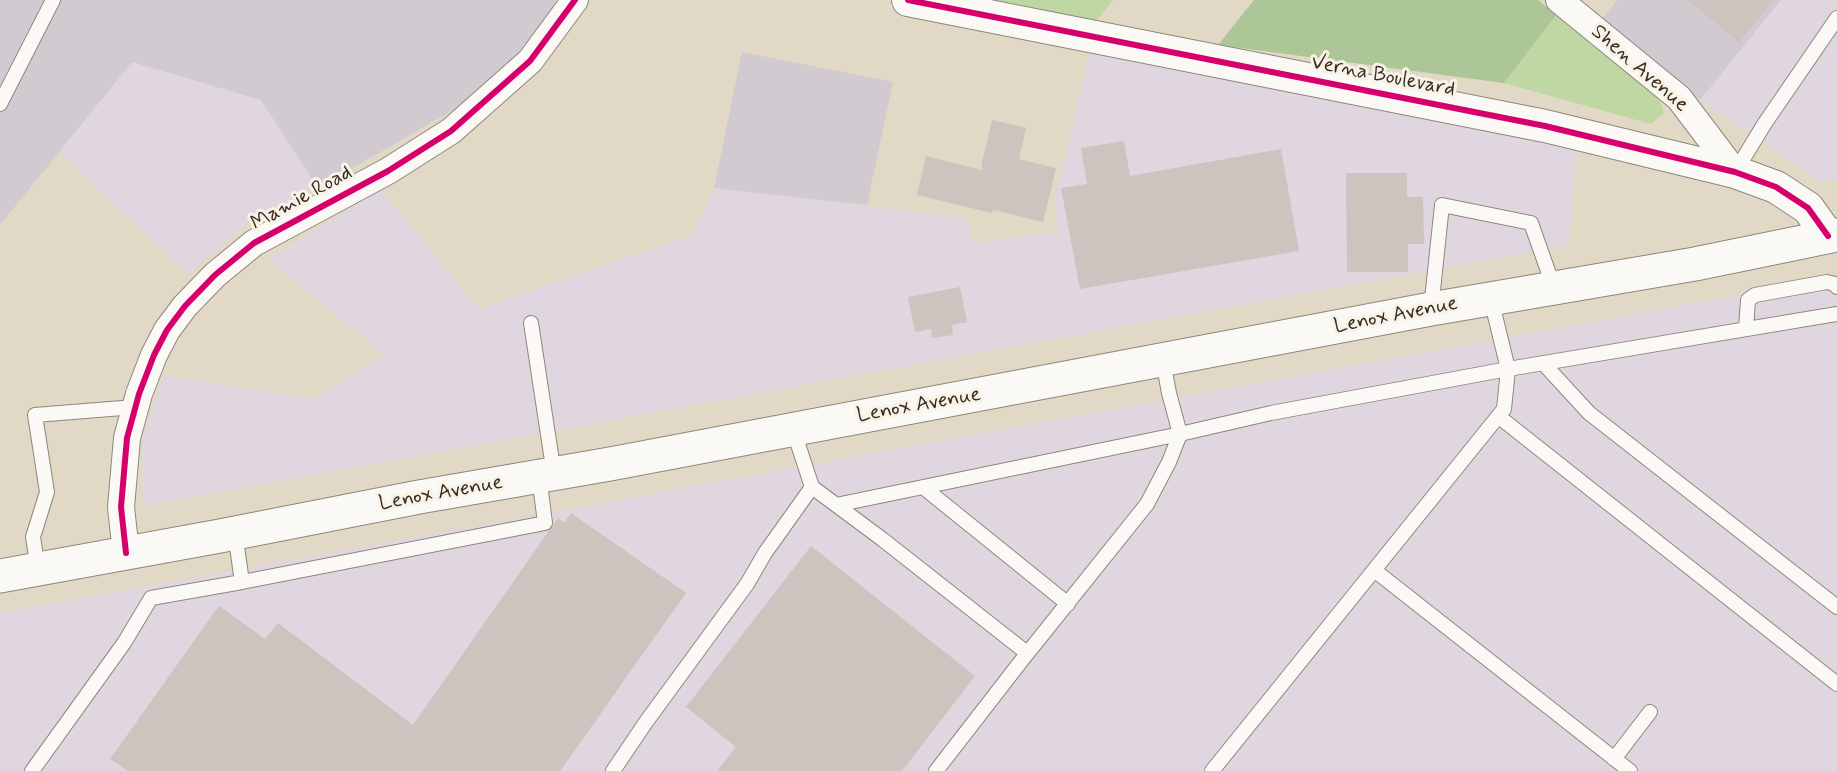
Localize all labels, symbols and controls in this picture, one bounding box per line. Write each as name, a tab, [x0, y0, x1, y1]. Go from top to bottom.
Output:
street label: Shen Avenue	[1585, 20, 1693, 118]
street label: Verna Boulevard	[1309, 51, 1457, 103]
street label: Mamie Road	[247, 161, 357, 237]
street label: Lenox Avenue	[1332, 292, 1460, 340]
street label: Lenox Avenue	[855, 383, 983, 429]
street label: Lenox Avenue	[377, 471, 505, 517]

